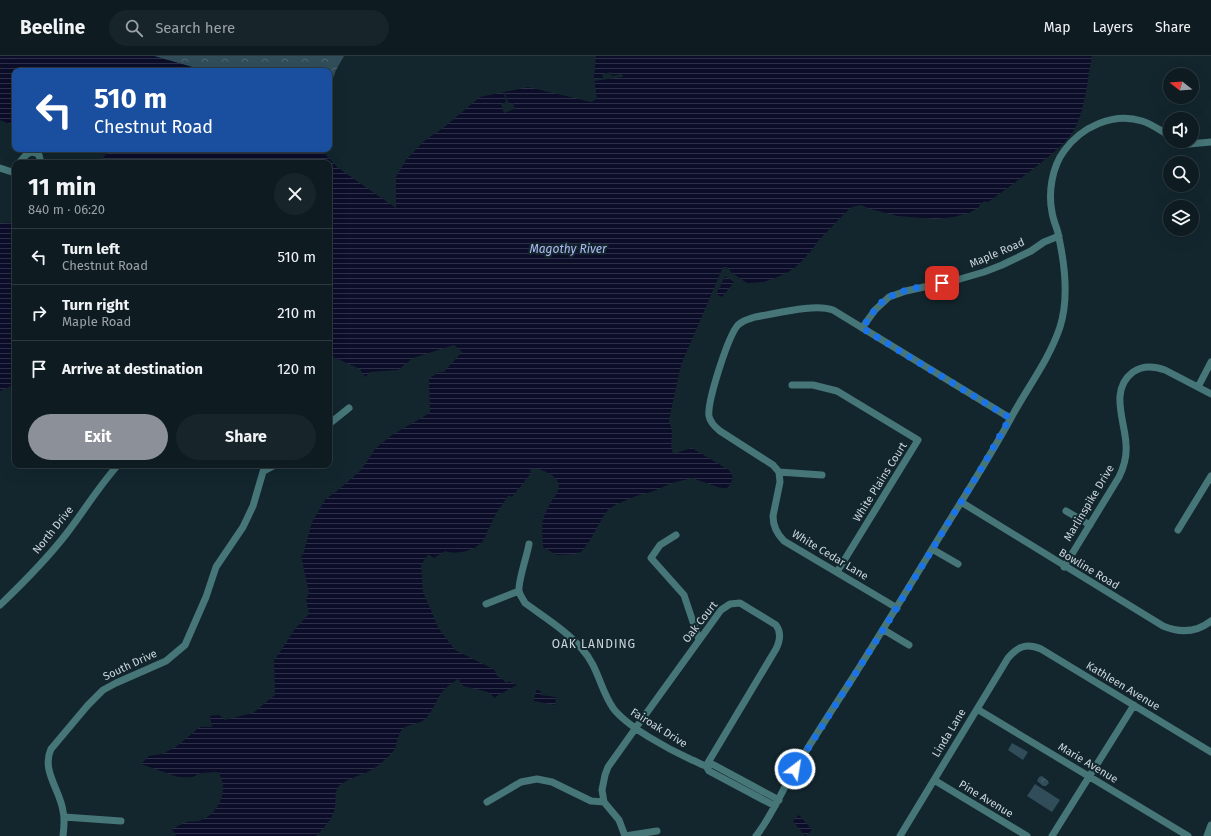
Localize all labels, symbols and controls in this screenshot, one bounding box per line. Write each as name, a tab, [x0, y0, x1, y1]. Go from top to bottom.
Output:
search box	[109, 10, 389, 46]
text: Beeline	[20, 16, 85, 39]
icon: search	[123, 17, 145, 39]
text: Search here	[155, 19, 235, 37]
text: Map	[1044, 19, 1070, 36]
text: Layers	[1092, 19, 1133, 36]
text: Share	[1155, 19, 1191, 36]
north arrow	[1163, 68, 1199, 104]
map controls	[1163, 68, 1199, 236]
text: 510 m	[94, 82, 167, 115]
icon: left	[28, 84, 80, 136]
button: sound	[1163, 112, 1199, 148]
text: Chestnut Road	[94, 116, 213, 138]
button: search	[1163, 156, 1199, 192]
text: 11 min	[28, 173, 96, 201]
button: close	[274, 173, 316, 215]
button: layers	[1163, 200, 1199, 236]
text: 840 m · 06:20	[28, 202, 105, 217]
street label: Maple Road	[968, 236, 1026, 270]
text: Turn left	[62, 240, 120, 258]
water label: Magothy River	[529, 242, 607, 256]
icon: left	[28, 246, 50, 268]
text: 510 m	[278, 248, 316, 266]
text: Chestnut Road	[62, 258, 148, 273]
pin	[925, 266, 959, 300]
icon: arrive	[931, 272, 953, 294]
text: Turn right	[62, 296, 129, 314]
icon: right	[28, 302, 50, 324]
text: 210 m	[277, 304, 316, 322]
text: Maple Road	[62, 314, 131, 329]
icon: arrive	[28, 358, 50, 380]
text: Arrive at destination	[62, 360, 203, 378]
text: 120 m	[277, 360, 316, 378]
button: Exit	[28, 414, 168, 460]
button: Share	[176, 414, 316, 460]
street label: White Plains Court	[850, 440, 910, 524]
street label: Marlinspike Drive	[1061, 463, 1117, 543]
street label: North Drive	[30, 504, 76, 556]
street label: White Cedar Lane	[789, 527, 871, 583]
street label: Bowline Road	[1056, 546, 1122, 592]
street label: Oak Court	[680, 599, 720, 645]
district label: OAK LANDING	[552, 637, 636, 651]
street label: South Drive	[101, 647, 159, 683]
street label: Kathleen Avenue	[1084, 659, 1162, 713]
street label: Fairoak Drive	[628, 705, 690, 751]
street label: Linda Lane	[929, 706, 969, 760]
street label: Marie Avenue	[1056, 740, 1120, 786]
position arrow	[774, 748, 816, 790]
street label: Pine Avenue	[956, 778, 1016, 820]

